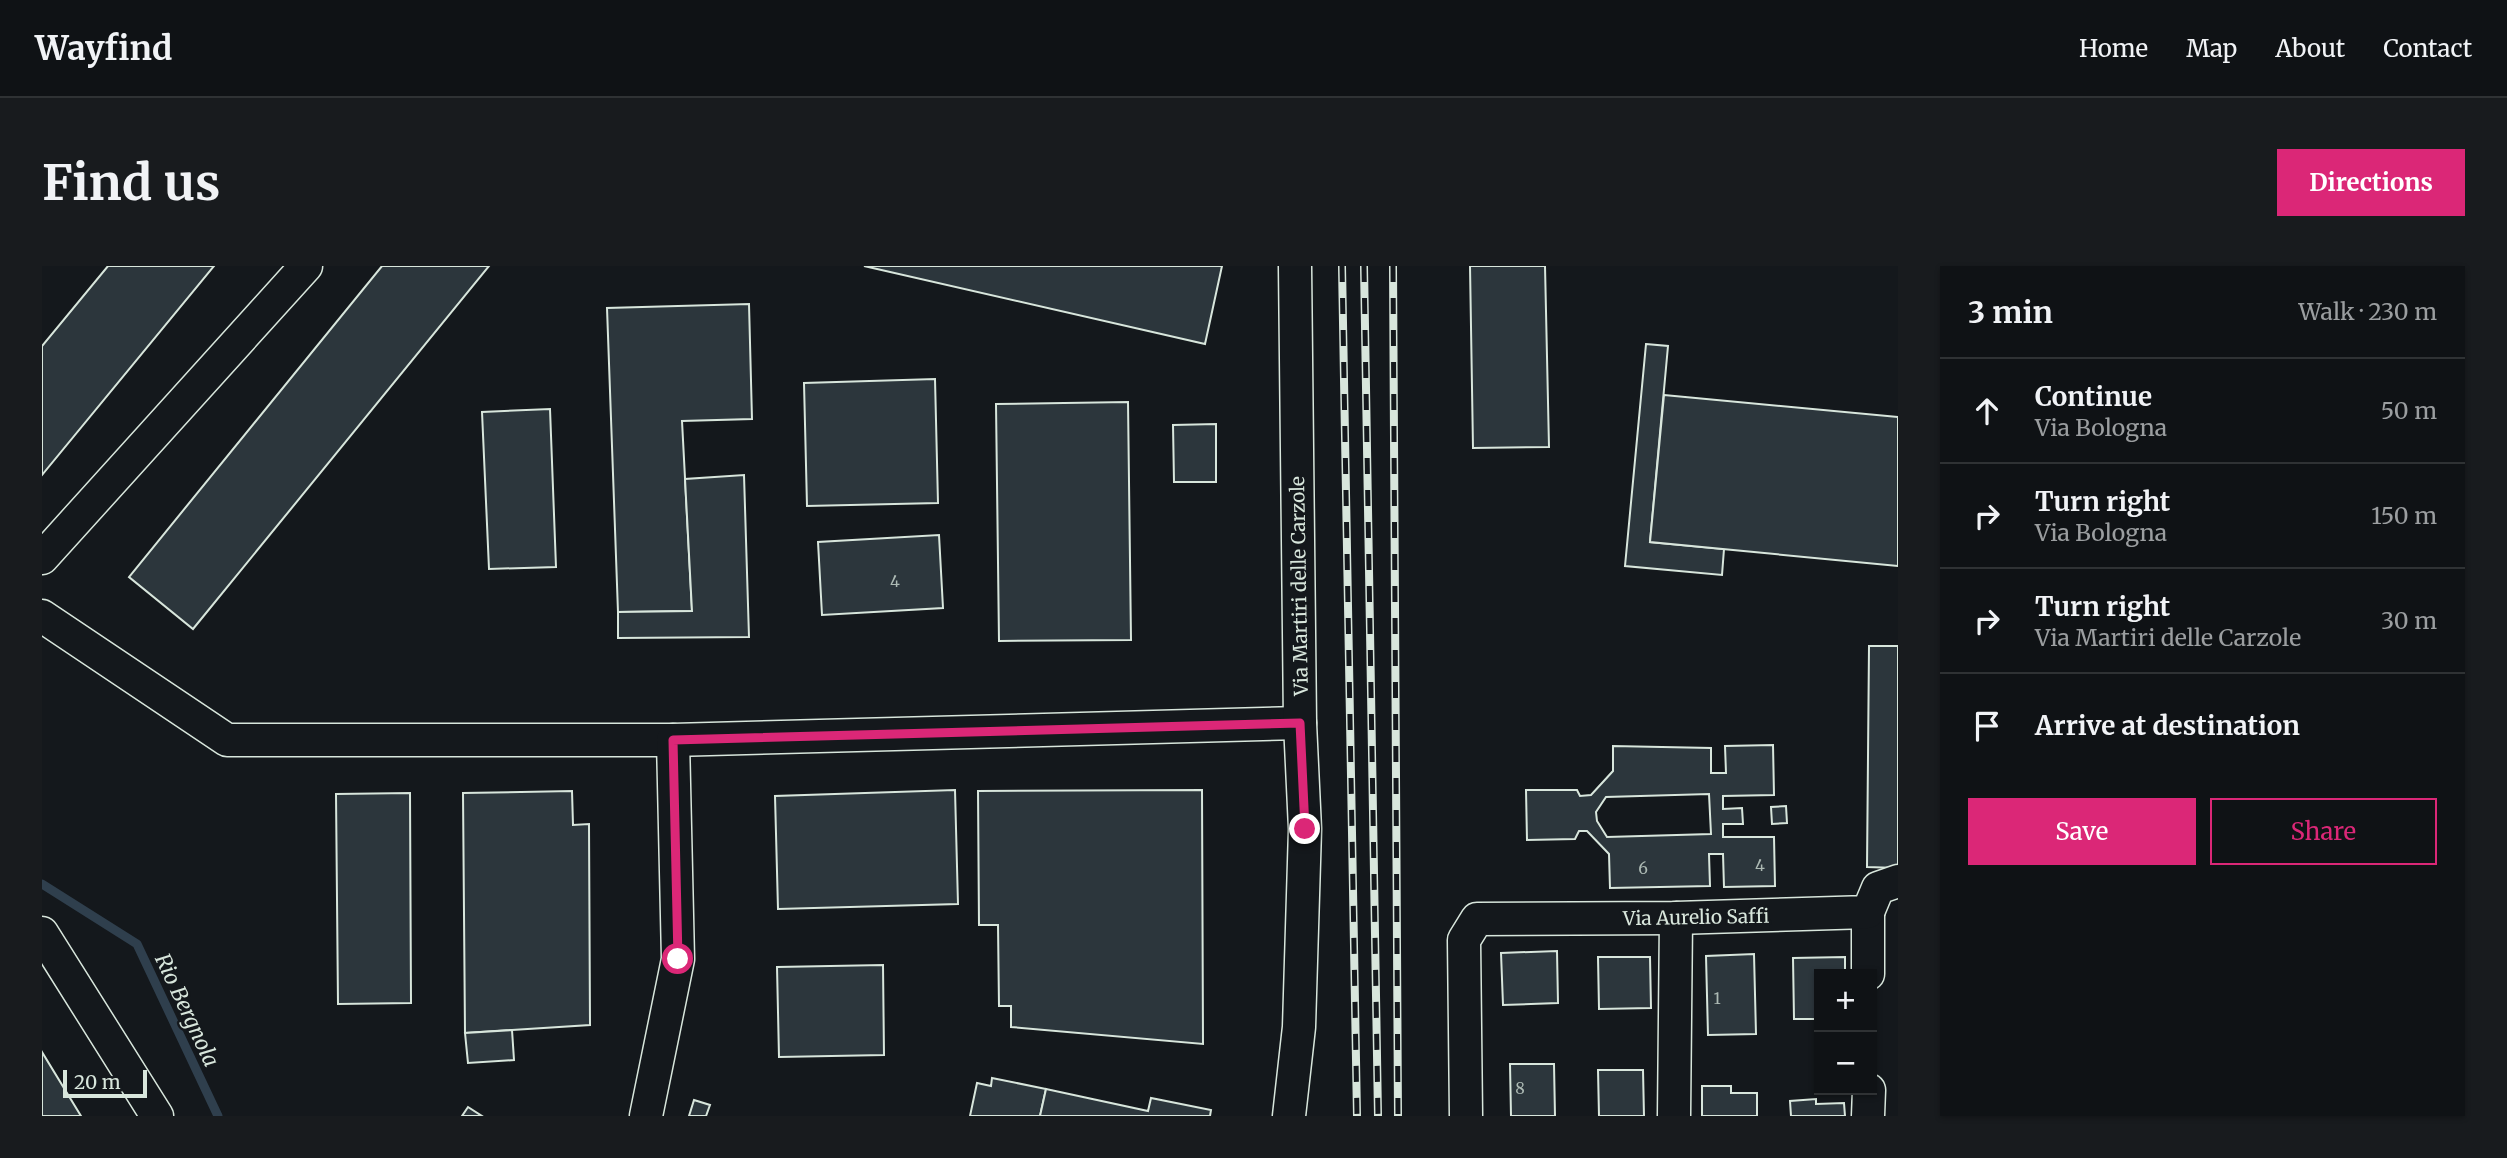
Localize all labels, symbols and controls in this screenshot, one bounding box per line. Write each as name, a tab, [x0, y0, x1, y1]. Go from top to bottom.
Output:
text: Wayfind	[35, 28, 172, 69]
text: Home	[2079, 33, 2148, 64]
text: Map	[2186, 33, 2237, 64]
text: About	[2275, 33, 2345, 64]
text: Contact	[2383, 33, 2472, 64]
button: Directions	[2277, 149, 2465, 216]
text: Find us	[42, 152, 220, 213]
text: 3 min	[1968, 293, 2053, 331]
text: Walk · 230 m	[2298, 297, 2437, 326]
text: Continue	[2035, 380, 2152, 413]
icon: ahead	[1968, 392, 2006, 430]
text: 50 m	[2381, 396, 2437, 425]
text: Via Bologna	[2035, 413, 2167, 442]
street label: Via Martiri delle Carzole	[1285, 476, 1313, 697]
text: Turn right	[2035, 485, 2170, 518]
icon: right	[1968, 497, 2006, 535]
text: 150 m	[2371, 501, 2437, 530]
text: Via Bologna	[2035, 518, 2167, 547]
house number: 4	[890, 571, 900, 591]
text: Turn right	[2035, 590, 2170, 623]
icon: right	[1968, 602, 2006, 640]
text: 30 m	[2381, 606, 2437, 635]
text: Via Martiri delle Carzole	[2035, 623, 2301, 652]
icon: arrive	[1968, 707, 2006, 745]
text: Arrive at destination	[2035, 709, 2300, 742]
button: Save	[1968, 798, 2196, 865]
button: Share	[2210, 798, 2437, 865]
route end	[1289, 813, 1320, 844]
house number: 4	[1755, 855, 1765, 875]
house number: 6	[1638, 858, 1648, 878]
street label: Via Aurelio Saffi	[1622, 904, 1770, 930]
route start	[662, 943, 693, 974]
water label: Rio Bergnola	[149, 949, 225, 1071]
map controls	[1814, 969, 1877, 1095]
button: +	[1814, 969, 1877, 1032]
house number: 1	[1713, 988, 1721, 1008]
button: −	[1814, 1032, 1877, 1095]
scale bar	[63, 1067, 147, 1099]
text: 20 m	[74, 1070, 121, 1094]
house number: 8	[1515, 1078, 1525, 1098]

